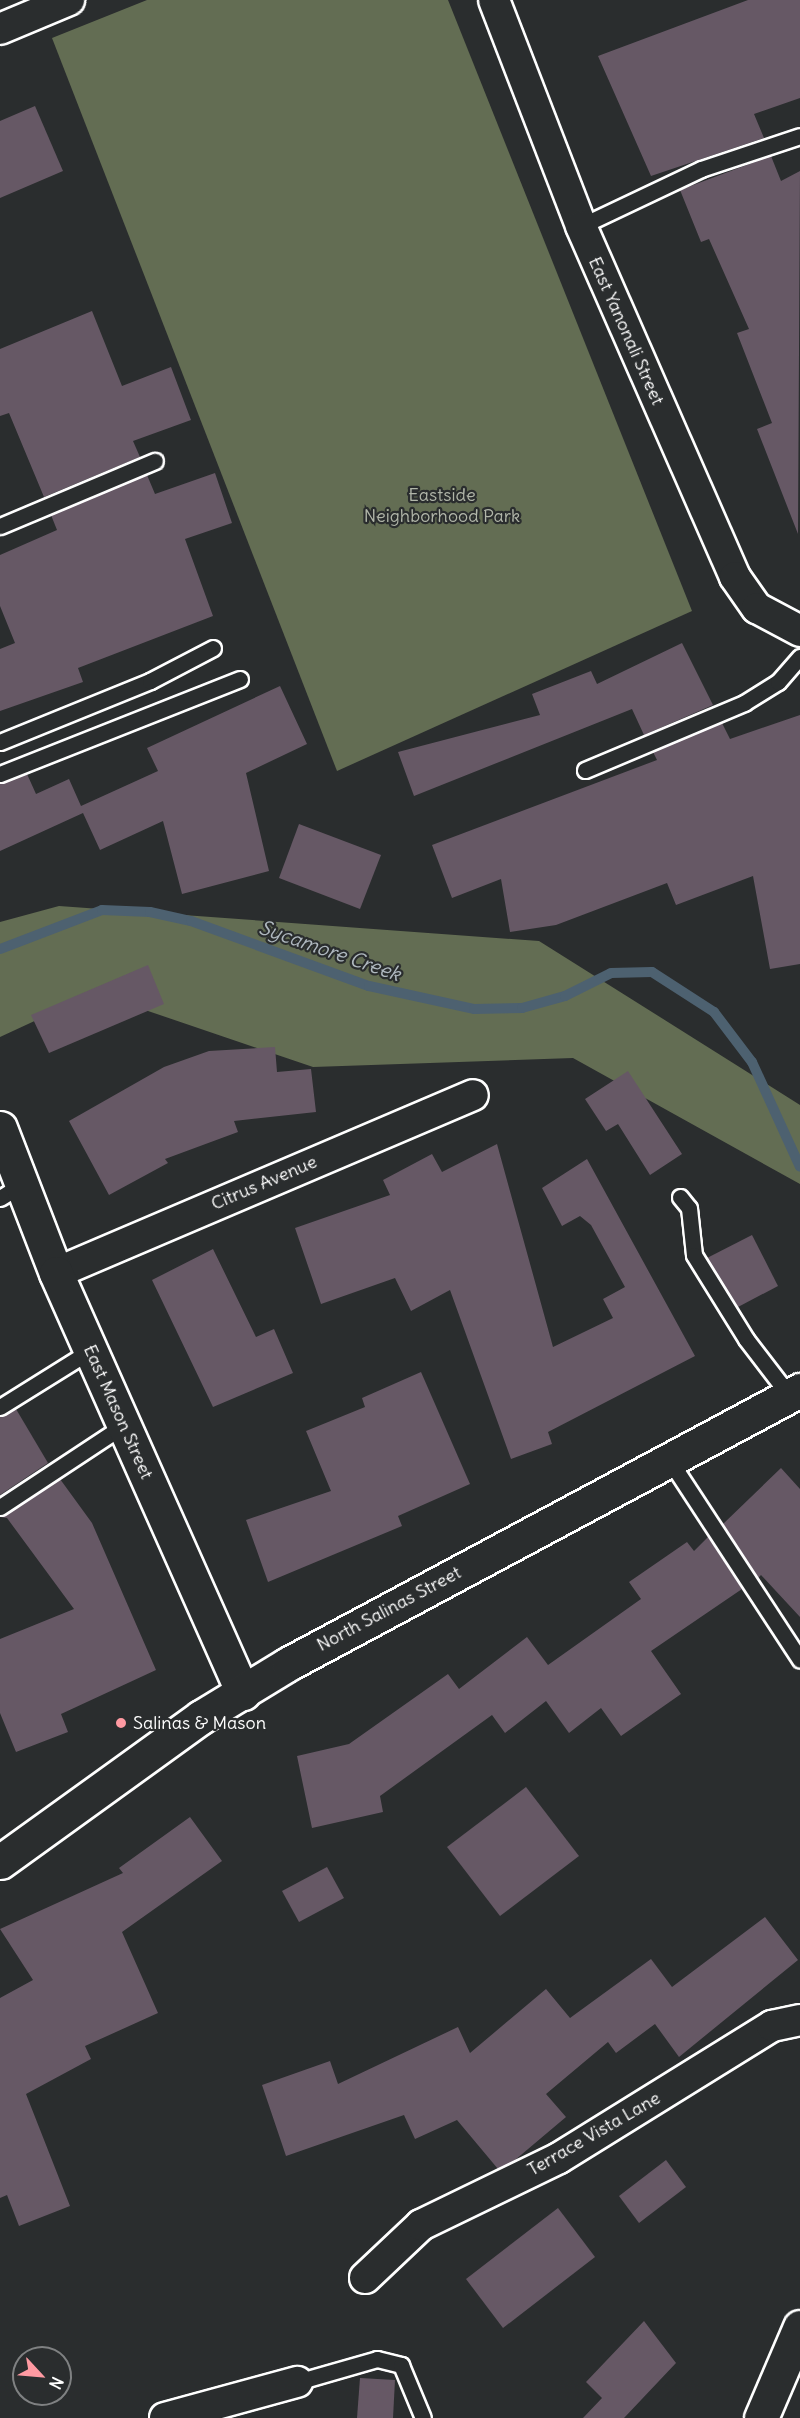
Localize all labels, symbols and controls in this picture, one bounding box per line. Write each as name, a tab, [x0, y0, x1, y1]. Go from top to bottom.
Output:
street label: East Yanonali Street	[584, 254, 668, 408]
park label: Eastside Neighborhood Park	[364, 485, 520, 528]
water label: Sycamore Creek	[256, 915, 404, 985]
street label: Citrus Avenue	[208, 1151, 320, 1215]
street label: East Mason Street	[79, 1341, 157, 1483]
street label: North Salinas Street	[313, 1562, 465, 1656]
place label: Salinas & Mason	[133, 1712, 266, 1734]
marker: Salinas & Mason	[114, 1716, 128, 1730]
street label: Terrace Vista Lane	[524, 2087, 664, 2181]
north arrow	[12, 2346, 72, 2406]
text: N	[45, 2374, 68, 2392]

